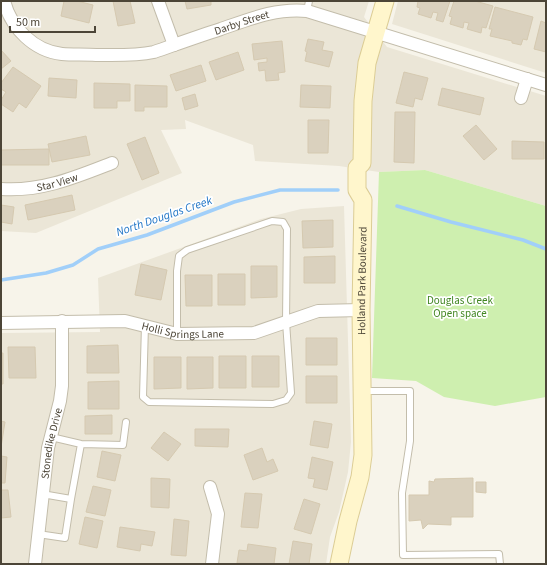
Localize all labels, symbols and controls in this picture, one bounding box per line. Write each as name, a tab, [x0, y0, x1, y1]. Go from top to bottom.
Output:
street label: Darby Street	[212, 7, 271, 39]
scale bar	[10, 8, 95, 34]
text: 50 m	[16, 14, 40, 31]
street label: Star View	[35, 169, 80, 195]
water label: North Douglas Creek	[114, 192, 215, 241]
street label: Holland Park Boulevard	[354, 226, 371, 335]
park label: Douglas Creek Open space	[427, 293, 493, 321]
street label: Holli Springs Lane	[140, 318, 225, 342]
street label: Stonedike Drive	[38, 406, 66, 480]

